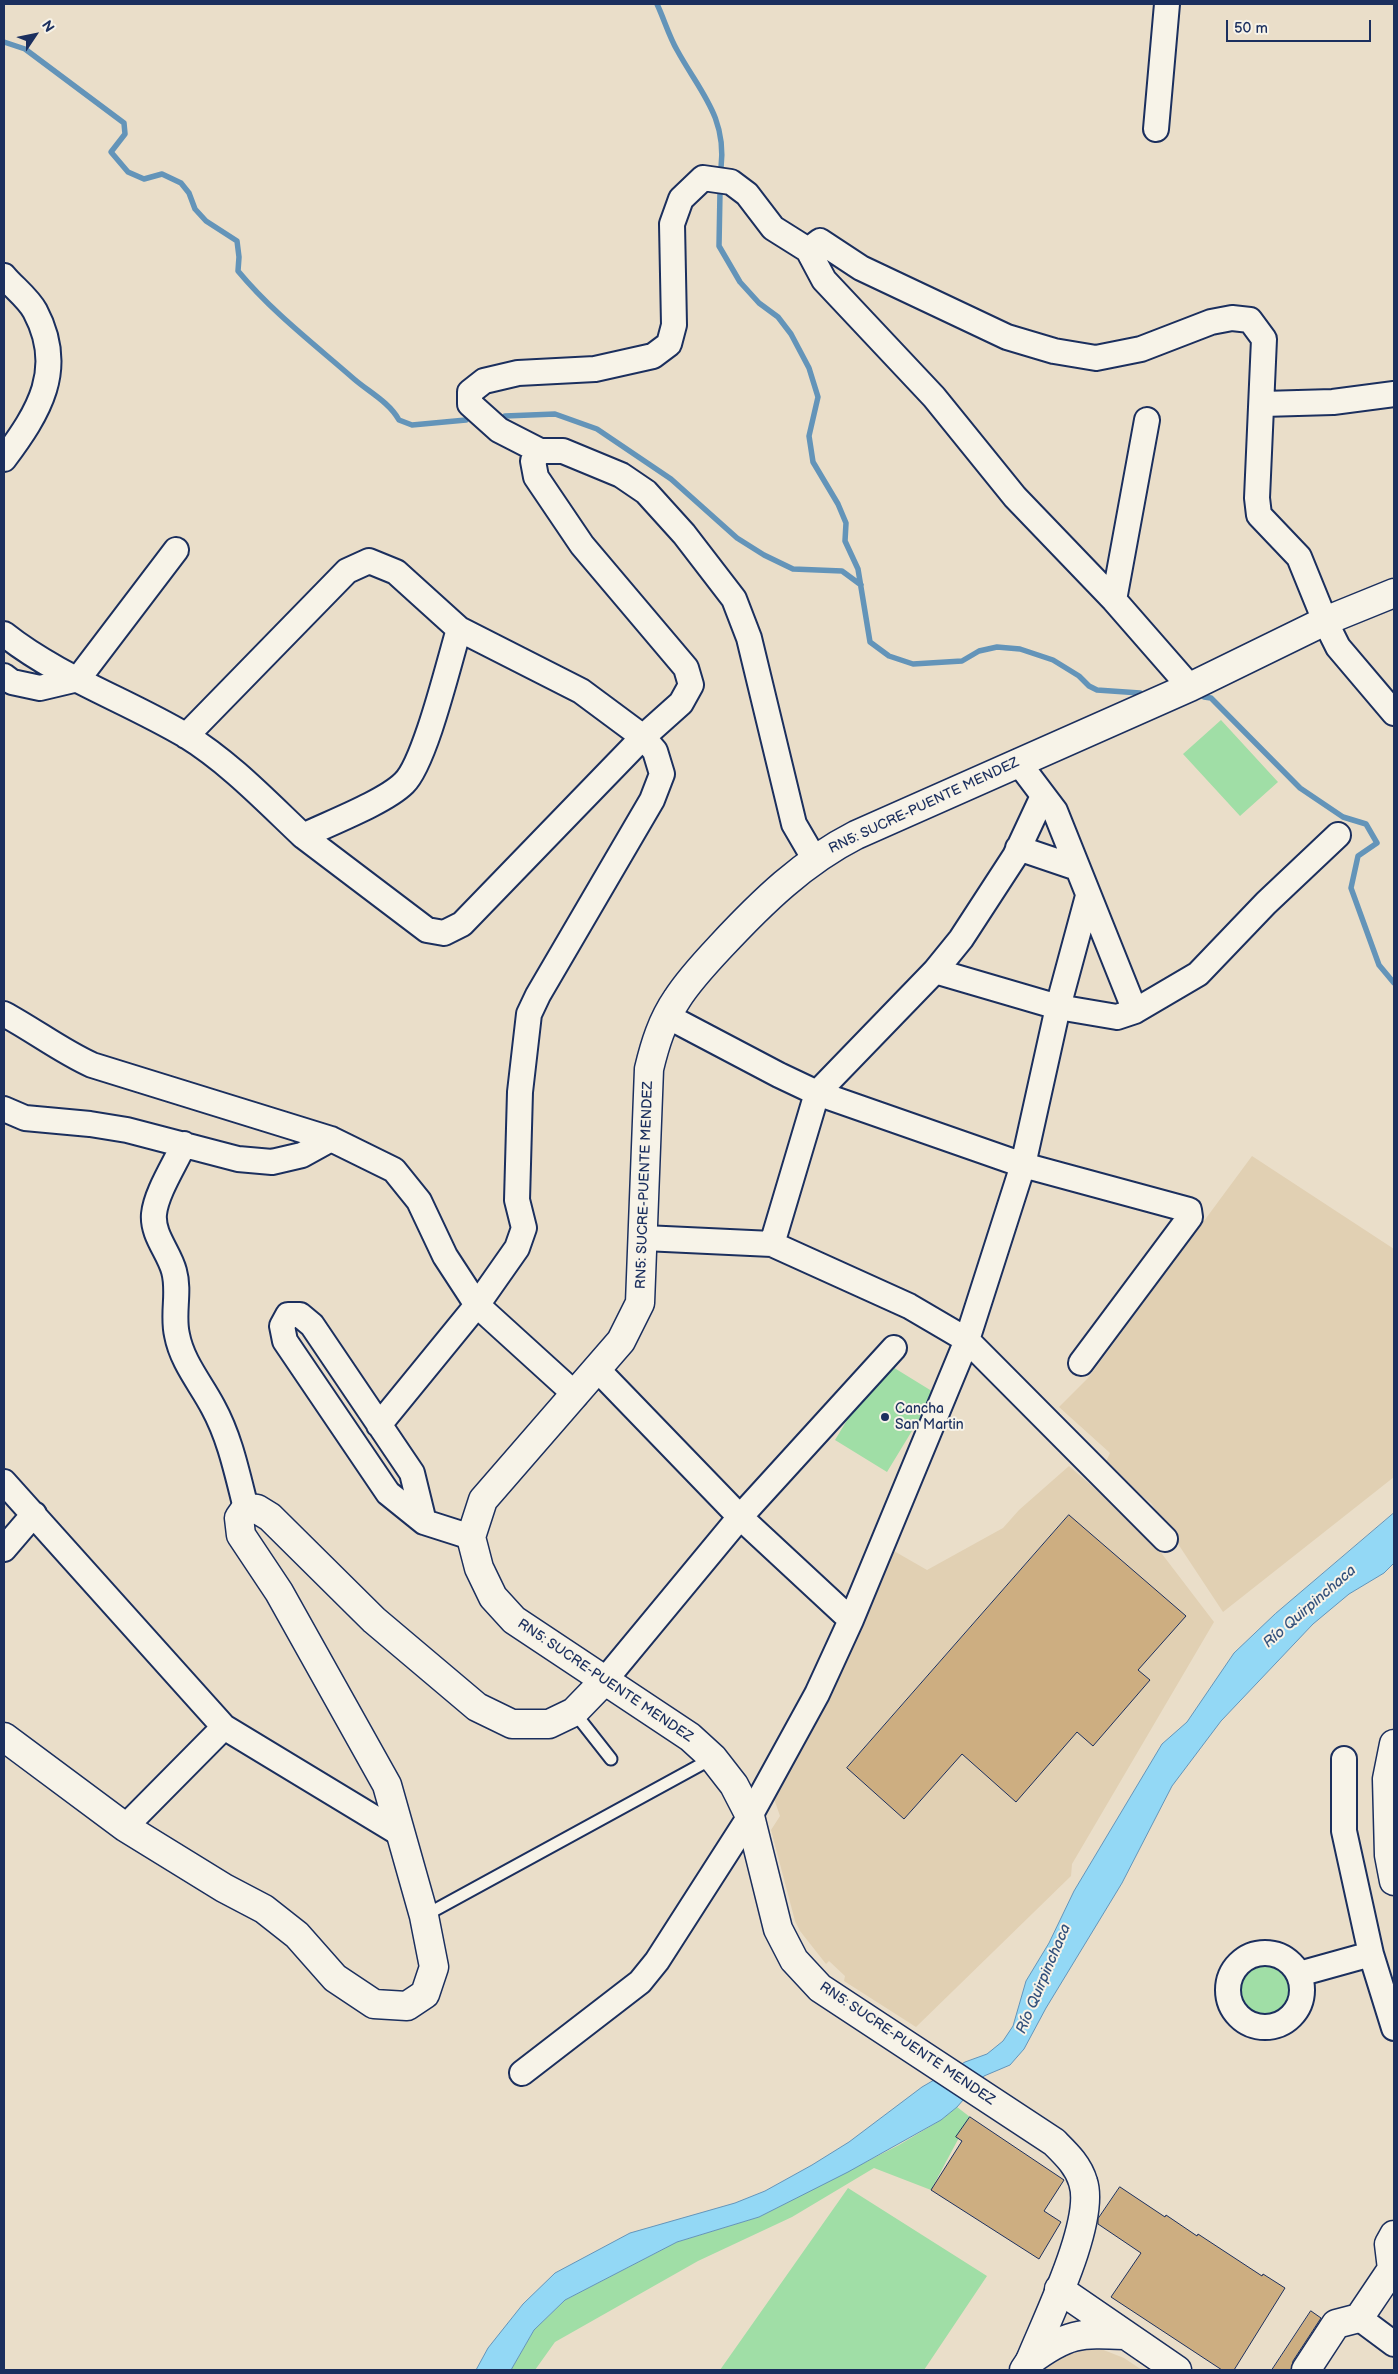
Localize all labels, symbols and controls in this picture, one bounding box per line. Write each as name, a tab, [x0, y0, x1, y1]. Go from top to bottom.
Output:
north arrow	[10, 10, 60, 60]
scale bar	[1228, 10, 1373, 42]
text: N	[38, 17, 58, 35]
text: 50 m	[1234, 19, 1268, 38]
street label: RN5: SUCRE-PUENTE MENDEZ	[826, 754, 1022, 858]
street label: RN5: SUCRE-PUENTE MENDEZ	[633, 1081, 657, 1289]
place label: Cancha San Martin	[895, 1401, 964, 1434]
marker: Cancha San Martin	[879, 1411, 891, 1423]
water label: Río Quirpinchaca	[1260, 1562, 1360, 1652]
street label: RN5: SUCRE-PUENTE MENDEZ	[514, 1616, 696, 1746]
water label: Río Quirpinchaca	[1013, 1922, 1075, 2036]
street label: RN5: SUCRE-PUENTE MENDEZ	[816, 1979, 998, 2109]

